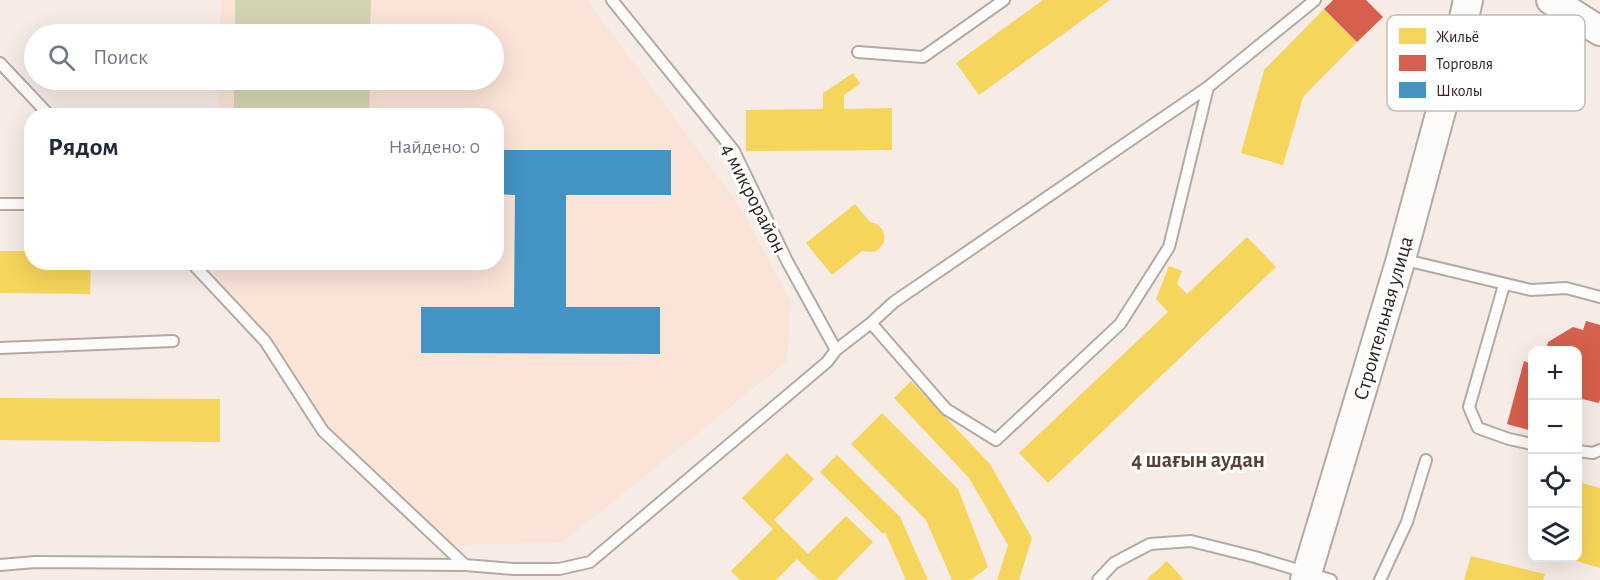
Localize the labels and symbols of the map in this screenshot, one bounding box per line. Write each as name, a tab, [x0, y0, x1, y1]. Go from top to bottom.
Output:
legend	[1387, 15, 1585, 111]
text: Жильё	[1436, 29, 1479, 45]
text: Торговля	[1436, 56, 1493, 72]
text: Школы	[1436, 83, 1483, 99]
street label: 4 микрорайон	[717, 140, 790, 256]
street label: Строительная улица	[1350, 233, 1417, 403]
district label: 4 шағын аудан	[1131, 449, 1265, 472]

